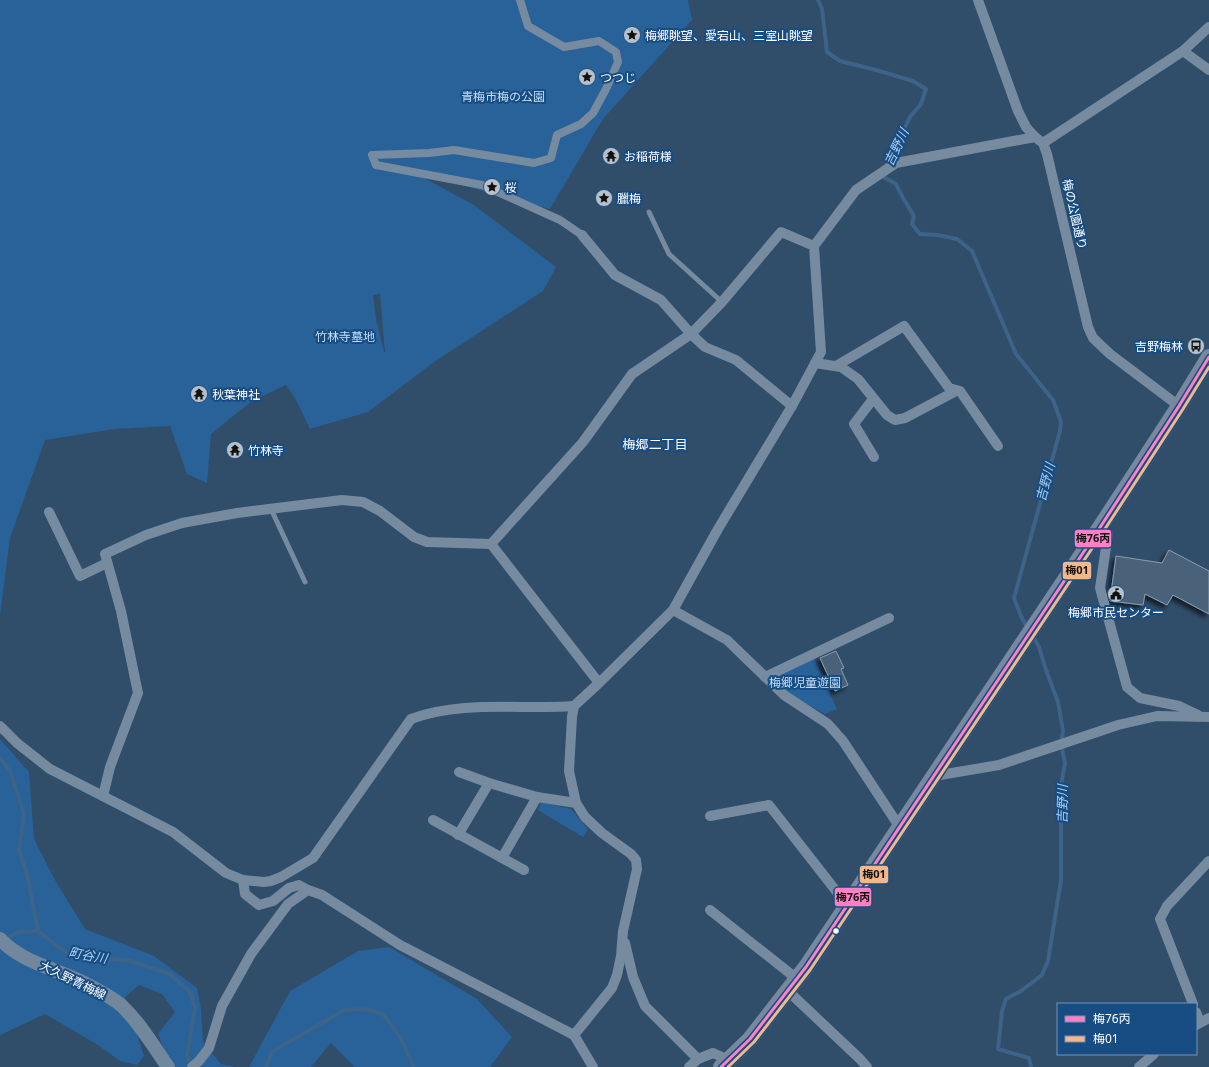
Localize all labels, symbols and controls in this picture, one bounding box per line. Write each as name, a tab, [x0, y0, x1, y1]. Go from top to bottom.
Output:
place icon: 梅郷眺望、愛宕山、三室山眺望	[622, 25, 642, 45]
place label: 梅郷眺望、愛宕山、三室山眺望	[645, 27, 813, 44]
place icon: つつじ	[577, 67, 597, 87]
place label: つつじ	[600, 69, 636, 86]
park label: 青梅市梅の公園	[461, 88, 545, 105]
water label: 吉野川	[879, 124, 914, 168]
temple icon: お稲荷様	[601, 146, 621, 166]
place label: お稲荷様	[624, 148, 672, 165]
place icon: 桜	[482, 177, 502, 197]
street label: 梅の公園通り	[1059, 177, 1091, 251]
place label: 桜	[505, 179, 517, 196]
place icon: 臘梅	[594, 188, 614, 208]
place label: 臘梅	[617, 190, 641, 207]
park label: 竹林寺墓地	[315, 328, 375, 345]
bus stop icon: 吉野梅林	[1186, 336, 1206, 356]
place label: 吉野梅林	[1135, 338, 1183, 355]
temple icon: 秋葉神社	[189, 384, 209, 404]
place label: 秋葉神社	[212, 386, 260, 403]
district label: 梅郷二丁目	[622, 435, 688, 453]
temple icon: 竹林寺	[225, 440, 245, 460]
place label: 竹林寺	[248, 442, 284, 459]
water label: 吉野川	[1031, 459, 1059, 503]
line badge: 梅76丙	[1074, 529, 1112, 548]
text: 梅76丙	[1076, 530, 1110, 545]
line badge: 梅01	[1062, 561, 1092, 580]
text: 梅01	[1065, 562, 1089, 577]
public building icon: 梅郷市民センター	[1106, 584, 1126, 604]
place label: 梅郷市民センター	[1068, 604, 1164, 621]
park label: 梅郷児童遊園	[769, 674, 841, 691]
water label: 吉野川	[1053, 782, 1071, 824]
line badge: 梅01	[859, 865, 889, 884]
text: 梅01	[862, 866, 886, 881]
line badge: 梅76丙	[834, 887, 872, 907]
text: 梅76丙	[836, 889, 870, 904]
unlabelled marker	[831, 926, 841, 936]
water label: 町谷川	[67, 943, 111, 968]
street label: 大久野青梅線	[37, 957, 109, 1003]
legend	[1057, 1003, 1197, 1055]
text: 梅76丙	[1093, 1010, 1131, 1027]
text: 梅01	[1093, 1030, 1119, 1047]

